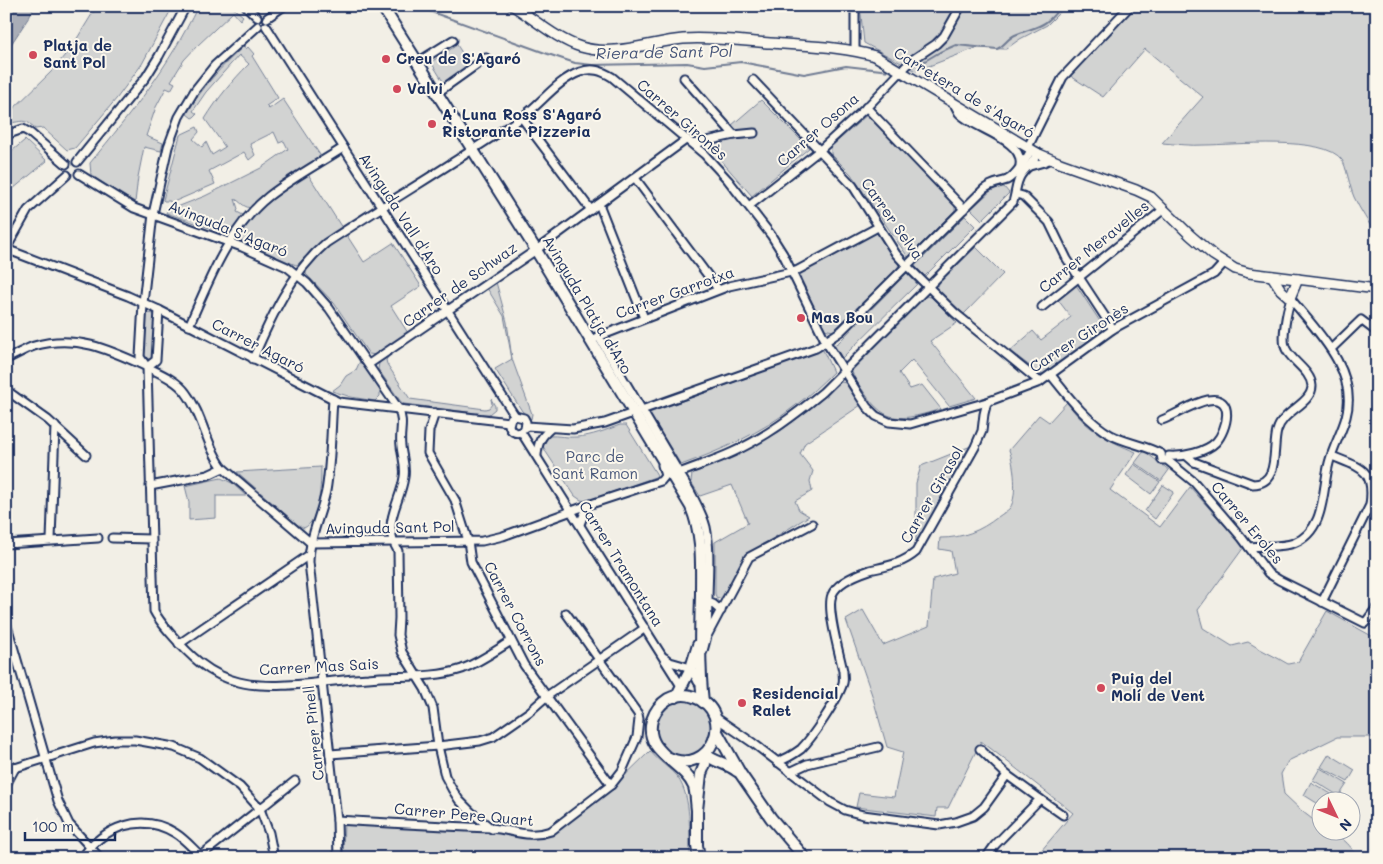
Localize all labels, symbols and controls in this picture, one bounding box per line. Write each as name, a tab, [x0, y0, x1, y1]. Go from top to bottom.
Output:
place label: Platja de Sant Pol	[43, 35, 112, 72]
water label: Riera de Sant Pol	[596, 40, 732, 63]
street label: Carretera de s'Agaró	[890, 42, 1039, 142]
place label: Creu de S'Agaró	[396, 48, 521, 68]
marker: Platja de Sant Pol	[27, 49, 39, 61]
marker: Creu de S'Agaró	[380, 53, 392, 65]
street label: Carrer Gironès	[633, 74, 732, 164]
place label: Valvi	[407, 78, 443, 98]
marker: Valvi	[391, 83, 403, 95]
street label: Carrer Osona	[772, 88, 863, 170]
place label: A' Luna Ross S'Agaró Ristorante Pizzeria	[442, 104, 601, 141]
marker: A' Luna Ross S'Agaró Ristorante Pizzeria	[426, 118, 438, 130]
street label: Avinguda Vall d'Aro	[355, 149, 449, 278]
street label: Carrer Selva	[857, 174, 928, 263]
street label: Avinguda S'Agaró	[166, 195, 291, 261]
street label: Carrer Meravelles	[1034, 196, 1153, 297]
street label: Avinguda Platja d'Aro	[539, 232, 637, 377]
street label: Carrer de Schwaz	[398, 237, 521, 331]
street label: Carrer Garrotxa	[613, 261, 737, 323]
street label: Carrer Gironès	[1025, 298, 1132, 377]
place label: Mas Bou	[811, 307, 873, 327]
marker: Mas Bou	[795, 312, 807, 324]
street label: Carrer Agaró	[209, 313, 308, 377]
street label: Carrer Girasol	[895, 442, 967, 547]
park label: Parc de Sant Ramon	[552, 446, 638, 483]
street label: Carrer Eroles	[1207, 477, 1288, 568]
street label: Carrer Tramontana	[575, 497, 669, 630]
street label: Avinguda Sant Pol	[325, 516, 455, 538]
street label: Carrer Corrons	[480, 558, 552, 669]
street label: Carrer Mas Sais	[259, 653, 379, 679]
place label: Puig del Molí de Vent	[1111, 668, 1205, 705]
marker: Puig del Molí de Vent	[1095, 682, 1107, 694]
place label: Residencial Ralet	[752, 683, 838, 720]
street label: Carrer Pinell	[298, 685, 328, 782]
marker: Residencial Ralet	[736, 697, 748, 709]
north arrow	[1310, 792, 1360, 842]
street label: Carrer Pere Quart	[393, 798, 535, 830]
scale bar	[25, 809, 115, 841]
text: N	[1335, 815, 1356, 836]
text: 100 m	[32, 816, 74, 836]

